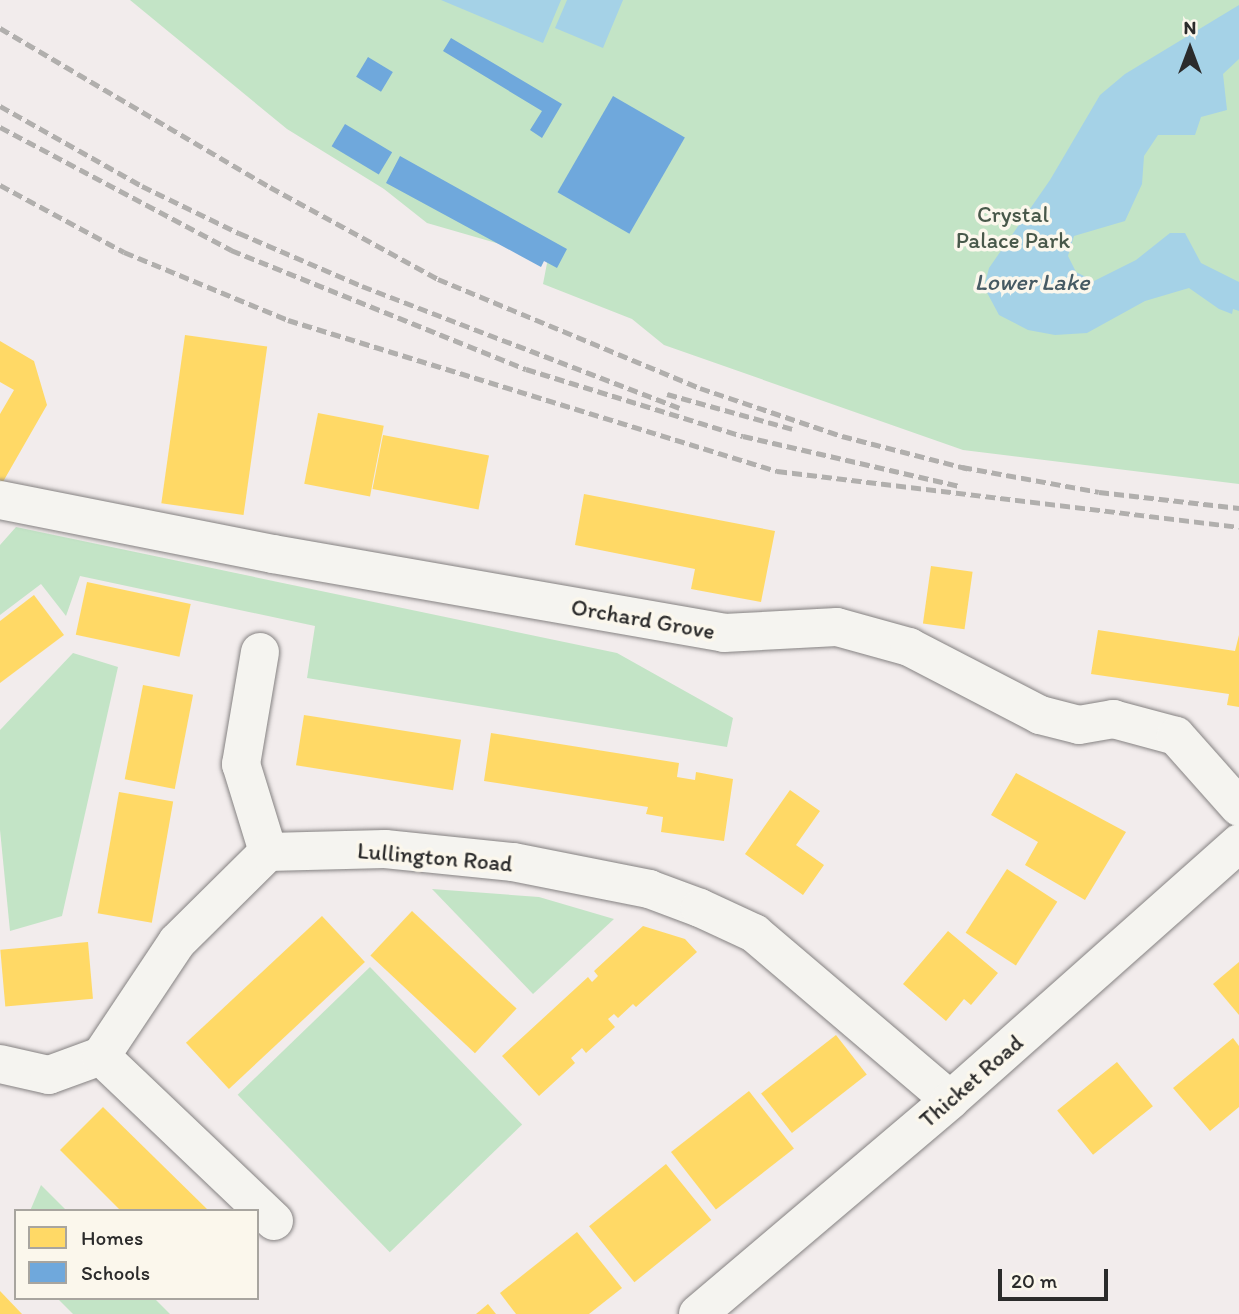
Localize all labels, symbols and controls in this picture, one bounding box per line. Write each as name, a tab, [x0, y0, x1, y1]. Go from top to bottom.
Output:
north arrow	[1155, 14, 1225, 84]
text: N	[1184, 16, 1196, 39]
park label: Crystal Palace Park	[956, 200, 1070, 254]
water label: Lower Lake	[974, 268, 1090, 296]
street label: Orchard Grove	[569, 593, 717, 645]
street label: Lullington Road	[356, 836, 514, 878]
street label: Thicket Road	[914, 1029, 1028, 1133]
legend	[14, 1209, 259, 1300]
text: Homes	[81, 1225, 143, 1250]
scale bar	[1001, 1254, 1111, 1298]
text: Schools	[81, 1260, 150, 1285]
text: 20 m	[1011, 1268, 1057, 1293]

